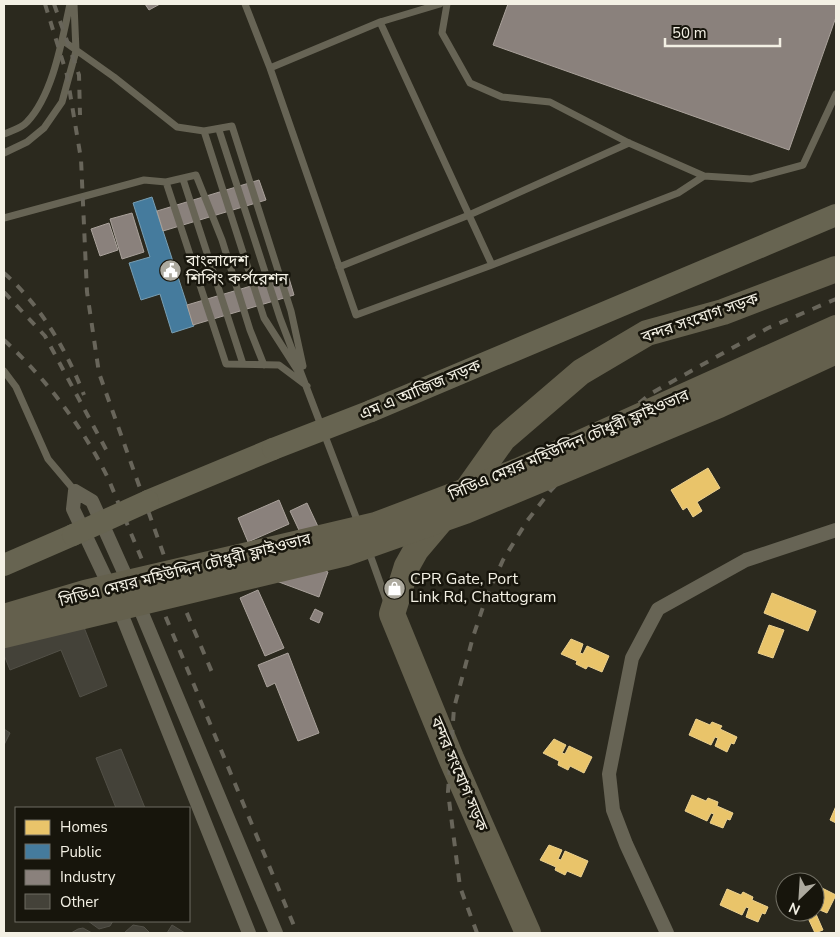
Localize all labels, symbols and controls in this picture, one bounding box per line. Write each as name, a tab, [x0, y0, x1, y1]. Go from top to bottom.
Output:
scale bar	[665, 15, 780, 47]
text: 50 m	[672, 23, 707, 43]
place label: বাংলাদেশ শিপিং কর্পরেশন	[185, 250, 289, 290]
public building icon: বাংলাদেশ শিপিং কর্পরেশন	[158, 258, 182, 282]
street label: বন্দর সংযোগ সড়ক	[638, 287, 763, 349]
street label: এম এ আজিজ সড়ক	[356, 354, 485, 426]
street label: সিডিএ মেয়র মহিউদ্দিন চৌধুরী ফ্লাইওভার	[445, 384, 693, 506]
street label: সিডিএ মেয়র মহিউদ্দিন চৌধুরী ফ্লাইওভার	[56, 528, 314, 612]
place label: CPR Gate, Port Link Rd, Chattogram	[410, 568, 557, 608]
shop icon: CPR Gate, Port Link Rd, Chattogram	[382, 576, 406, 600]
street label: বন্দর সংযোগ সড়ক	[425, 712, 493, 836]
legend	[15, 807, 190, 922]
text: Homes	[60, 817, 108, 837]
text: Public	[60, 842, 101, 862]
text: Industry	[60, 867, 116, 887]
north arrow	[775, 872, 825, 922]
text: Other	[60, 892, 99, 912]
text: N	[786, 898, 803, 919]

